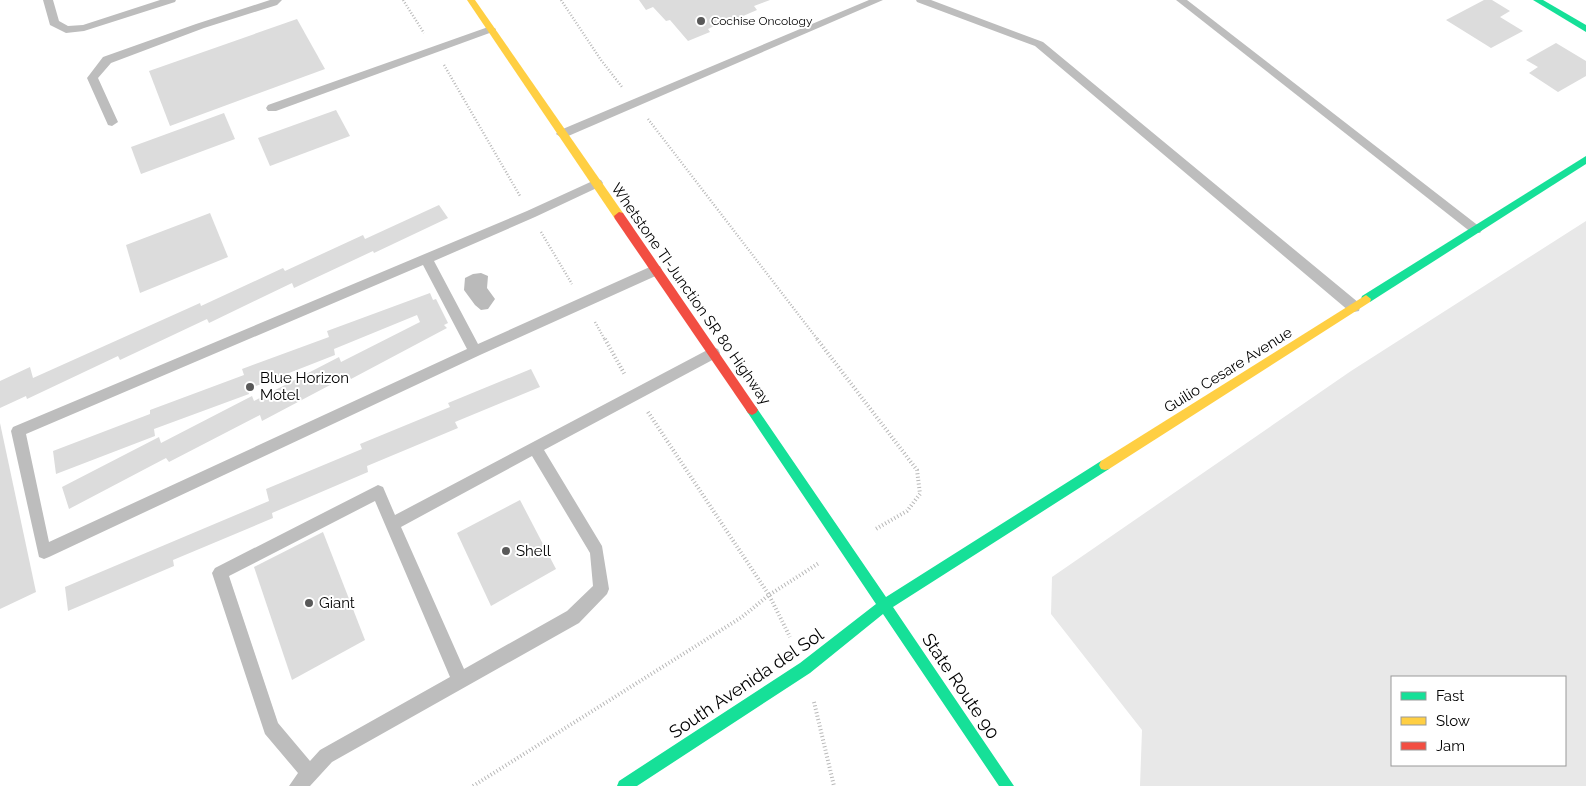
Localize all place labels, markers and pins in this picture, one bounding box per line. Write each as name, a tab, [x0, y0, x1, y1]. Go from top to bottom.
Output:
place label: Cochise Oncology	[711, 14, 813, 28]
marker: Cochise Oncology	[695, 15, 707, 27]
place label: Blue Horizon Motel	[260, 369, 349, 404]
marker: Blue Horizon Motel	[244, 381, 256, 393]
place label: Shell	[516, 542, 552, 560]
marker: Shell	[500, 545, 512, 557]
place label: Giant	[319, 594, 355, 612]
marker: Giant	[303, 597, 315, 609]

